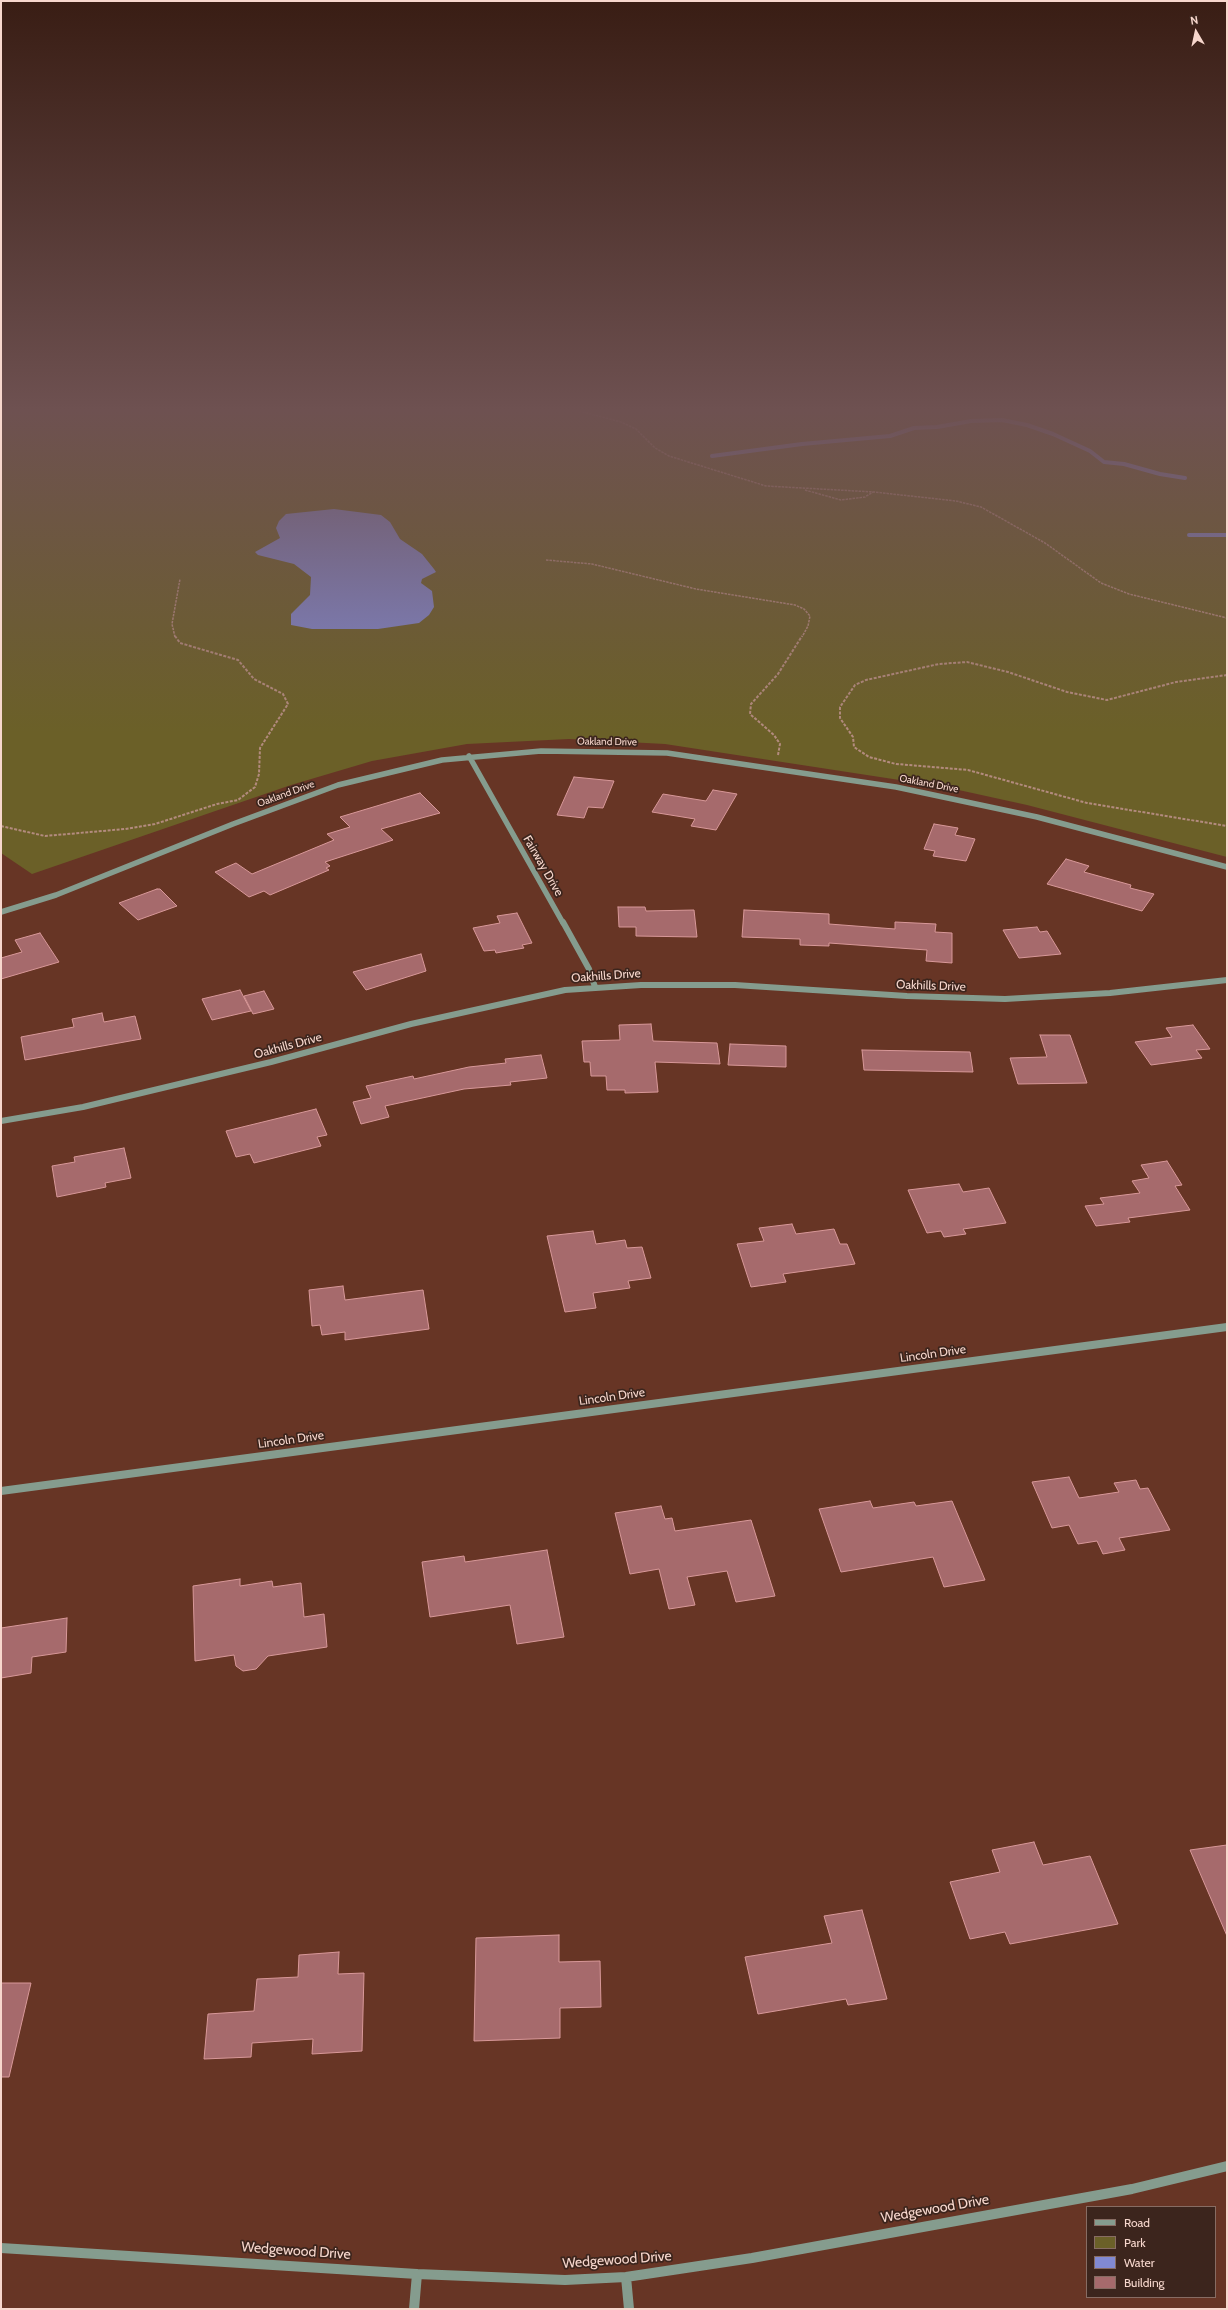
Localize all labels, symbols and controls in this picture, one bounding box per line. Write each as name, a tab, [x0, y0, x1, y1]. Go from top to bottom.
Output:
north arrow	[1176, 12, 1216, 52]
text: N	[1189, 13, 1199, 28]
street label: Oakland Drive	[577, 735, 637, 749]
street label: Oakland Drive	[898, 772, 960, 796]
street label: Oakland Drive	[256, 778, 316, 810]
street label: Fairway Drive	[520, 833, 566, 899]
street label: Oakhills Drive	[571, 966, 641, 986]
street label: Oakhills Drive	[896, 978, 966, 994]
street label: Oakhills Drive	[253, 1030, 323, 1062]
street label: Lincoln Drive	[899, 1342, 967, 1366]
street label: Lincoln Drive	[578, 1385, 646, 1409]
street label: Lincoln Drive	[257, 1428, 325, 1452]
street label: Wedgewood Drive	[880, 2191, 990, 2227]
legend	[1086, 2206, 1216, 2298]
text: Road	[1124, 2215, 1150, 2230]
text: Park	[1124, 2235, 1146, 2250]
street label: Wedgewood Drive	[241, 2239, 351, 2263]
street label: Wedgewood Drive	[562, 2248, 672, 2272]
text: Water	[1124, 2255, 1154, 2270]
text: Building	[1124, 2275, 1165, 2290]

